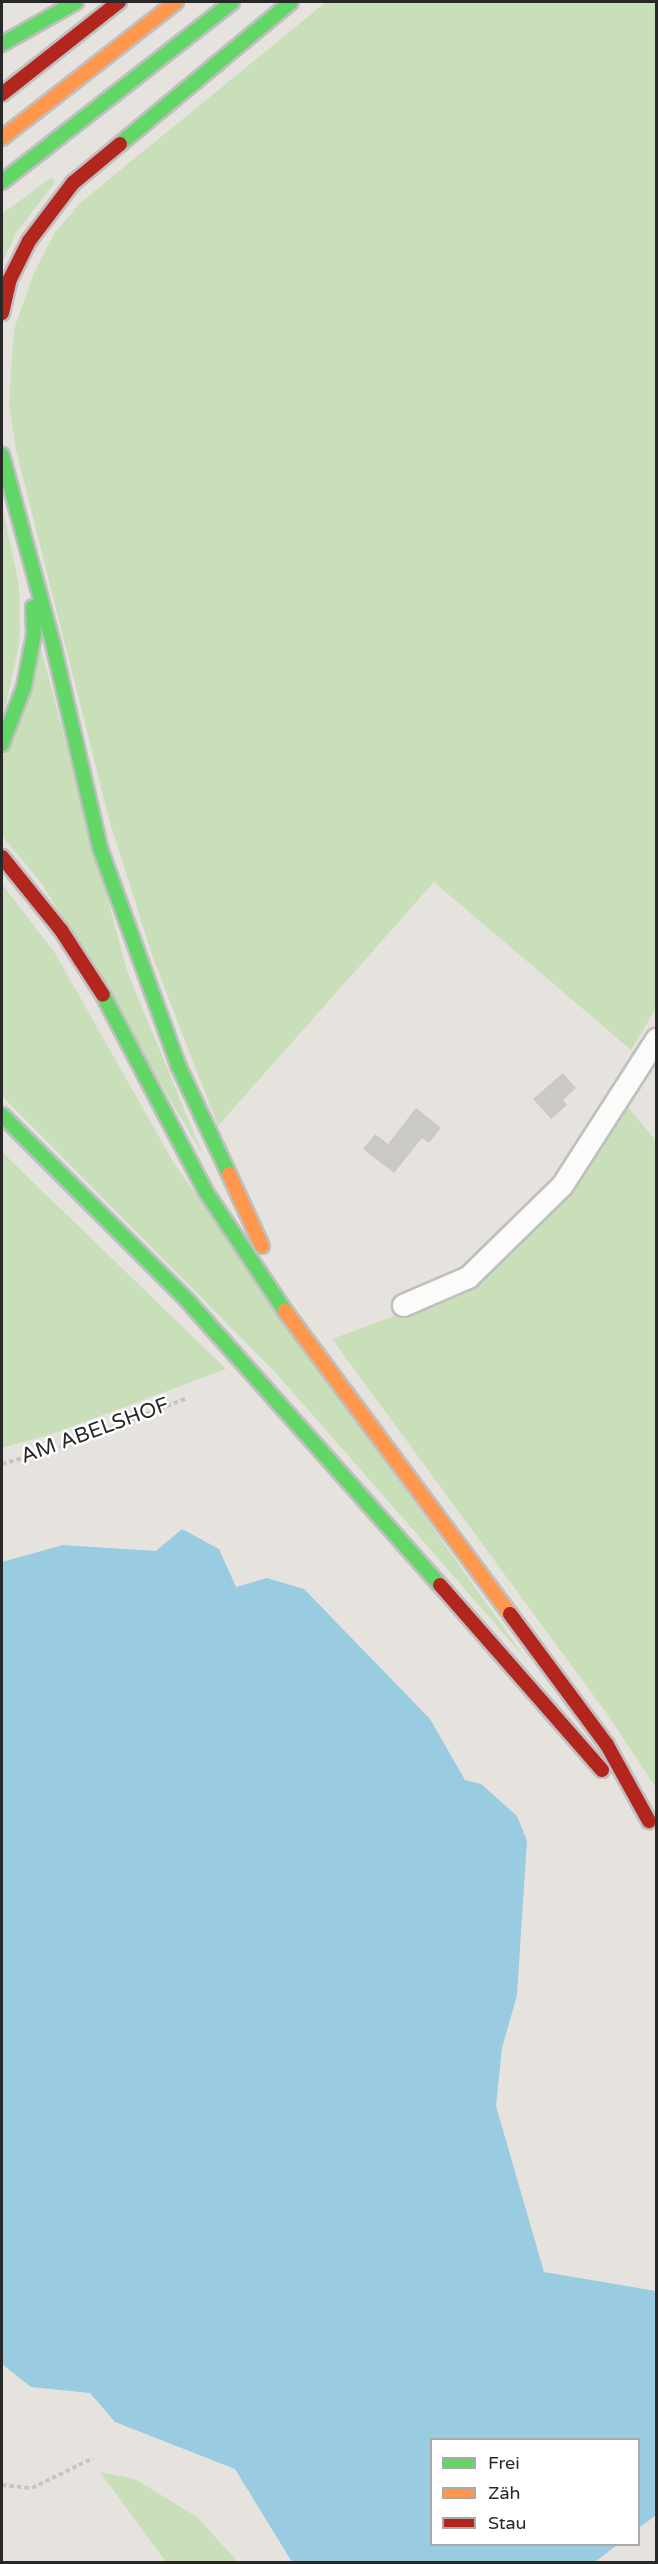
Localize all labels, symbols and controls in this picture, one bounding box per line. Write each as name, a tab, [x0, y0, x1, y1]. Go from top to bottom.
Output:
street label: AM ABELSHOF	[18, 1393, 172, 1469]
legend	[430, 2438, 640, 2546]
text: Frei	[488, 2452, 520, 2474]
text: Zäh	[488, 2482, 521, 2504]
text: Stau	[488, 2512, 527, 2534]

